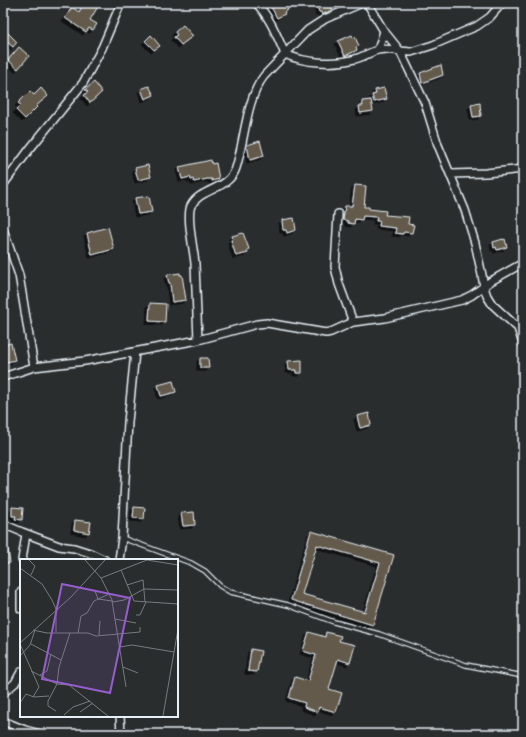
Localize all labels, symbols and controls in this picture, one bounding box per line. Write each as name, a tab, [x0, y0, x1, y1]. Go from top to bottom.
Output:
inset map	[20, 559, 178, 717]

